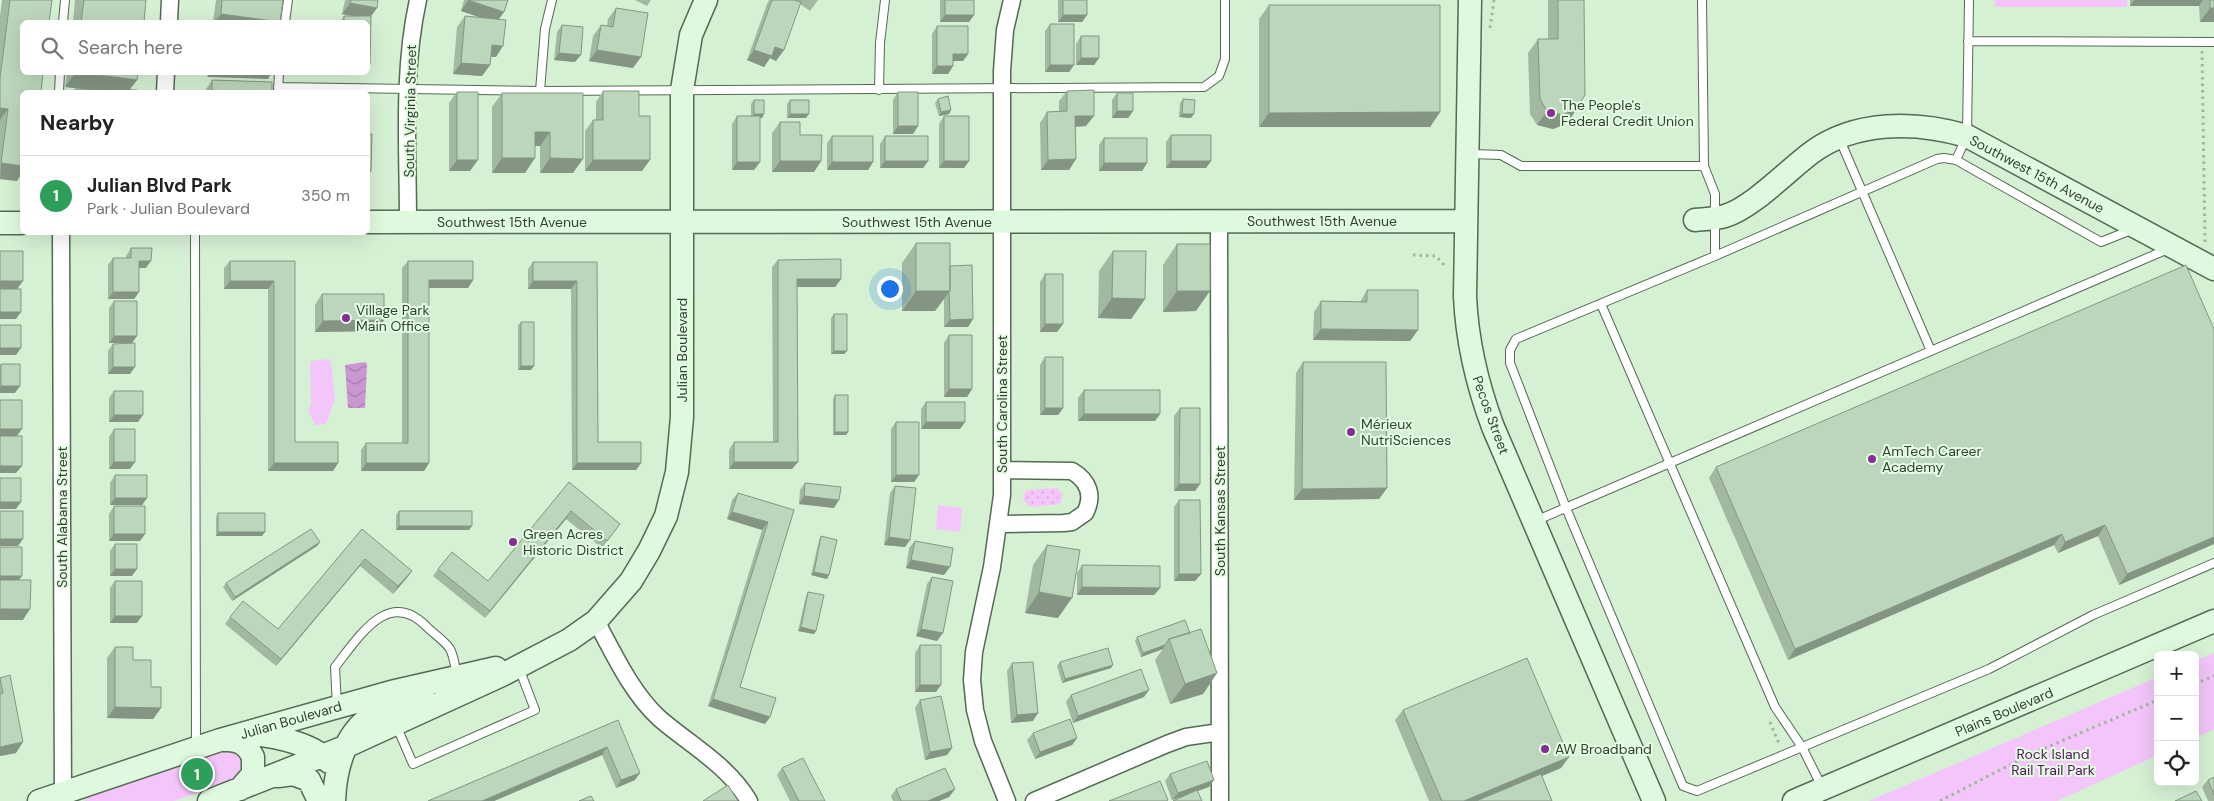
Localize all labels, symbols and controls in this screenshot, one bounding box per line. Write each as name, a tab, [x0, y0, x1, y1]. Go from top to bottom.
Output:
search box	[20, 20, 370, 75]
icon: search	[38, 34, 66, 62]
text: Search here	[78, 35, 183, 60]
street label: South Virginia Street	[400, 44, 420, 178]
place label: The People's Federal Credit Union	[1561, 96, 1694, 130]
marker: The People's Federal Credit Union	[1545, 107, 1557, 119]
text: Nearby	[40, 109, 114, 137]
street label: Southwest 15th Avenue	[1967, 131, 2107, 217]
text: Julian Blvd Park	[87, 173, 232, 198]
text: 1	[53, 185, 59, 206]
text: 350 m	[301, 185, 350, 206]
text: Park · Julian Boulevard	[87, 198, 250, 219]
street label: Southwest 15th Avenue	[1247, 212, 1397, 230]
street label: Southwest 15th Avenue	[437, 213, 587, 231]
street label: Southwest 15th Avenue	[842, 213, 992, 231]
your location	[877, 276, 903, 302]
street label: Julian Boulevard	[673, 298, 691, 402]
place label: Village Park Main Office	[356, 301, 430, 335]
marker: Village Park Main Office	[340, 312, 352, 324]
street label: South Carolina Street	[993, 335, 1011, 473]
street label: Pecos Street	[1468, 373, 1514, 457]
place label: Mérieux NutriSciences	[1361, 415, 1451, 449]
marker: Mérieux NutriSciences	[1345, 426, 1357, 438]
place label: AmTech Career Academy	[1882, 442, 1982, 476]
street label: South Alabama Street	[53, 446, 71, 588]
street label: South Kansas Street	[1211, 446, 1229, 576]
marker: AmTech Career Academy	[1866, 453, 1878, 465]
place label: Green Acres Historic District	[523, 525, 624, 559]
marker: Green Acres Historic District	[507, 536, 519, 548]
map controls	[2154, 651, 2199, 786]
button: +	[2154, 651, 2199, 696]
street label: Plains Boulevard	[1952, 683, 2056, 741]
button: −	[2154, 696, 2199, 741]
street label: Julian Boulevard	[238, 697, 344, 743]
place label: AW Broadband	[1555, 740, 1652, 758]
button: locate	[2154, 741, 2199, 786]
marker: AW Broadband	[1539, 743, 1551, 755]
park label: Rock Island Rail Trail Park	[2011, 745, 2095, 779]
pin: 1	[181, 755, 213, 793]

